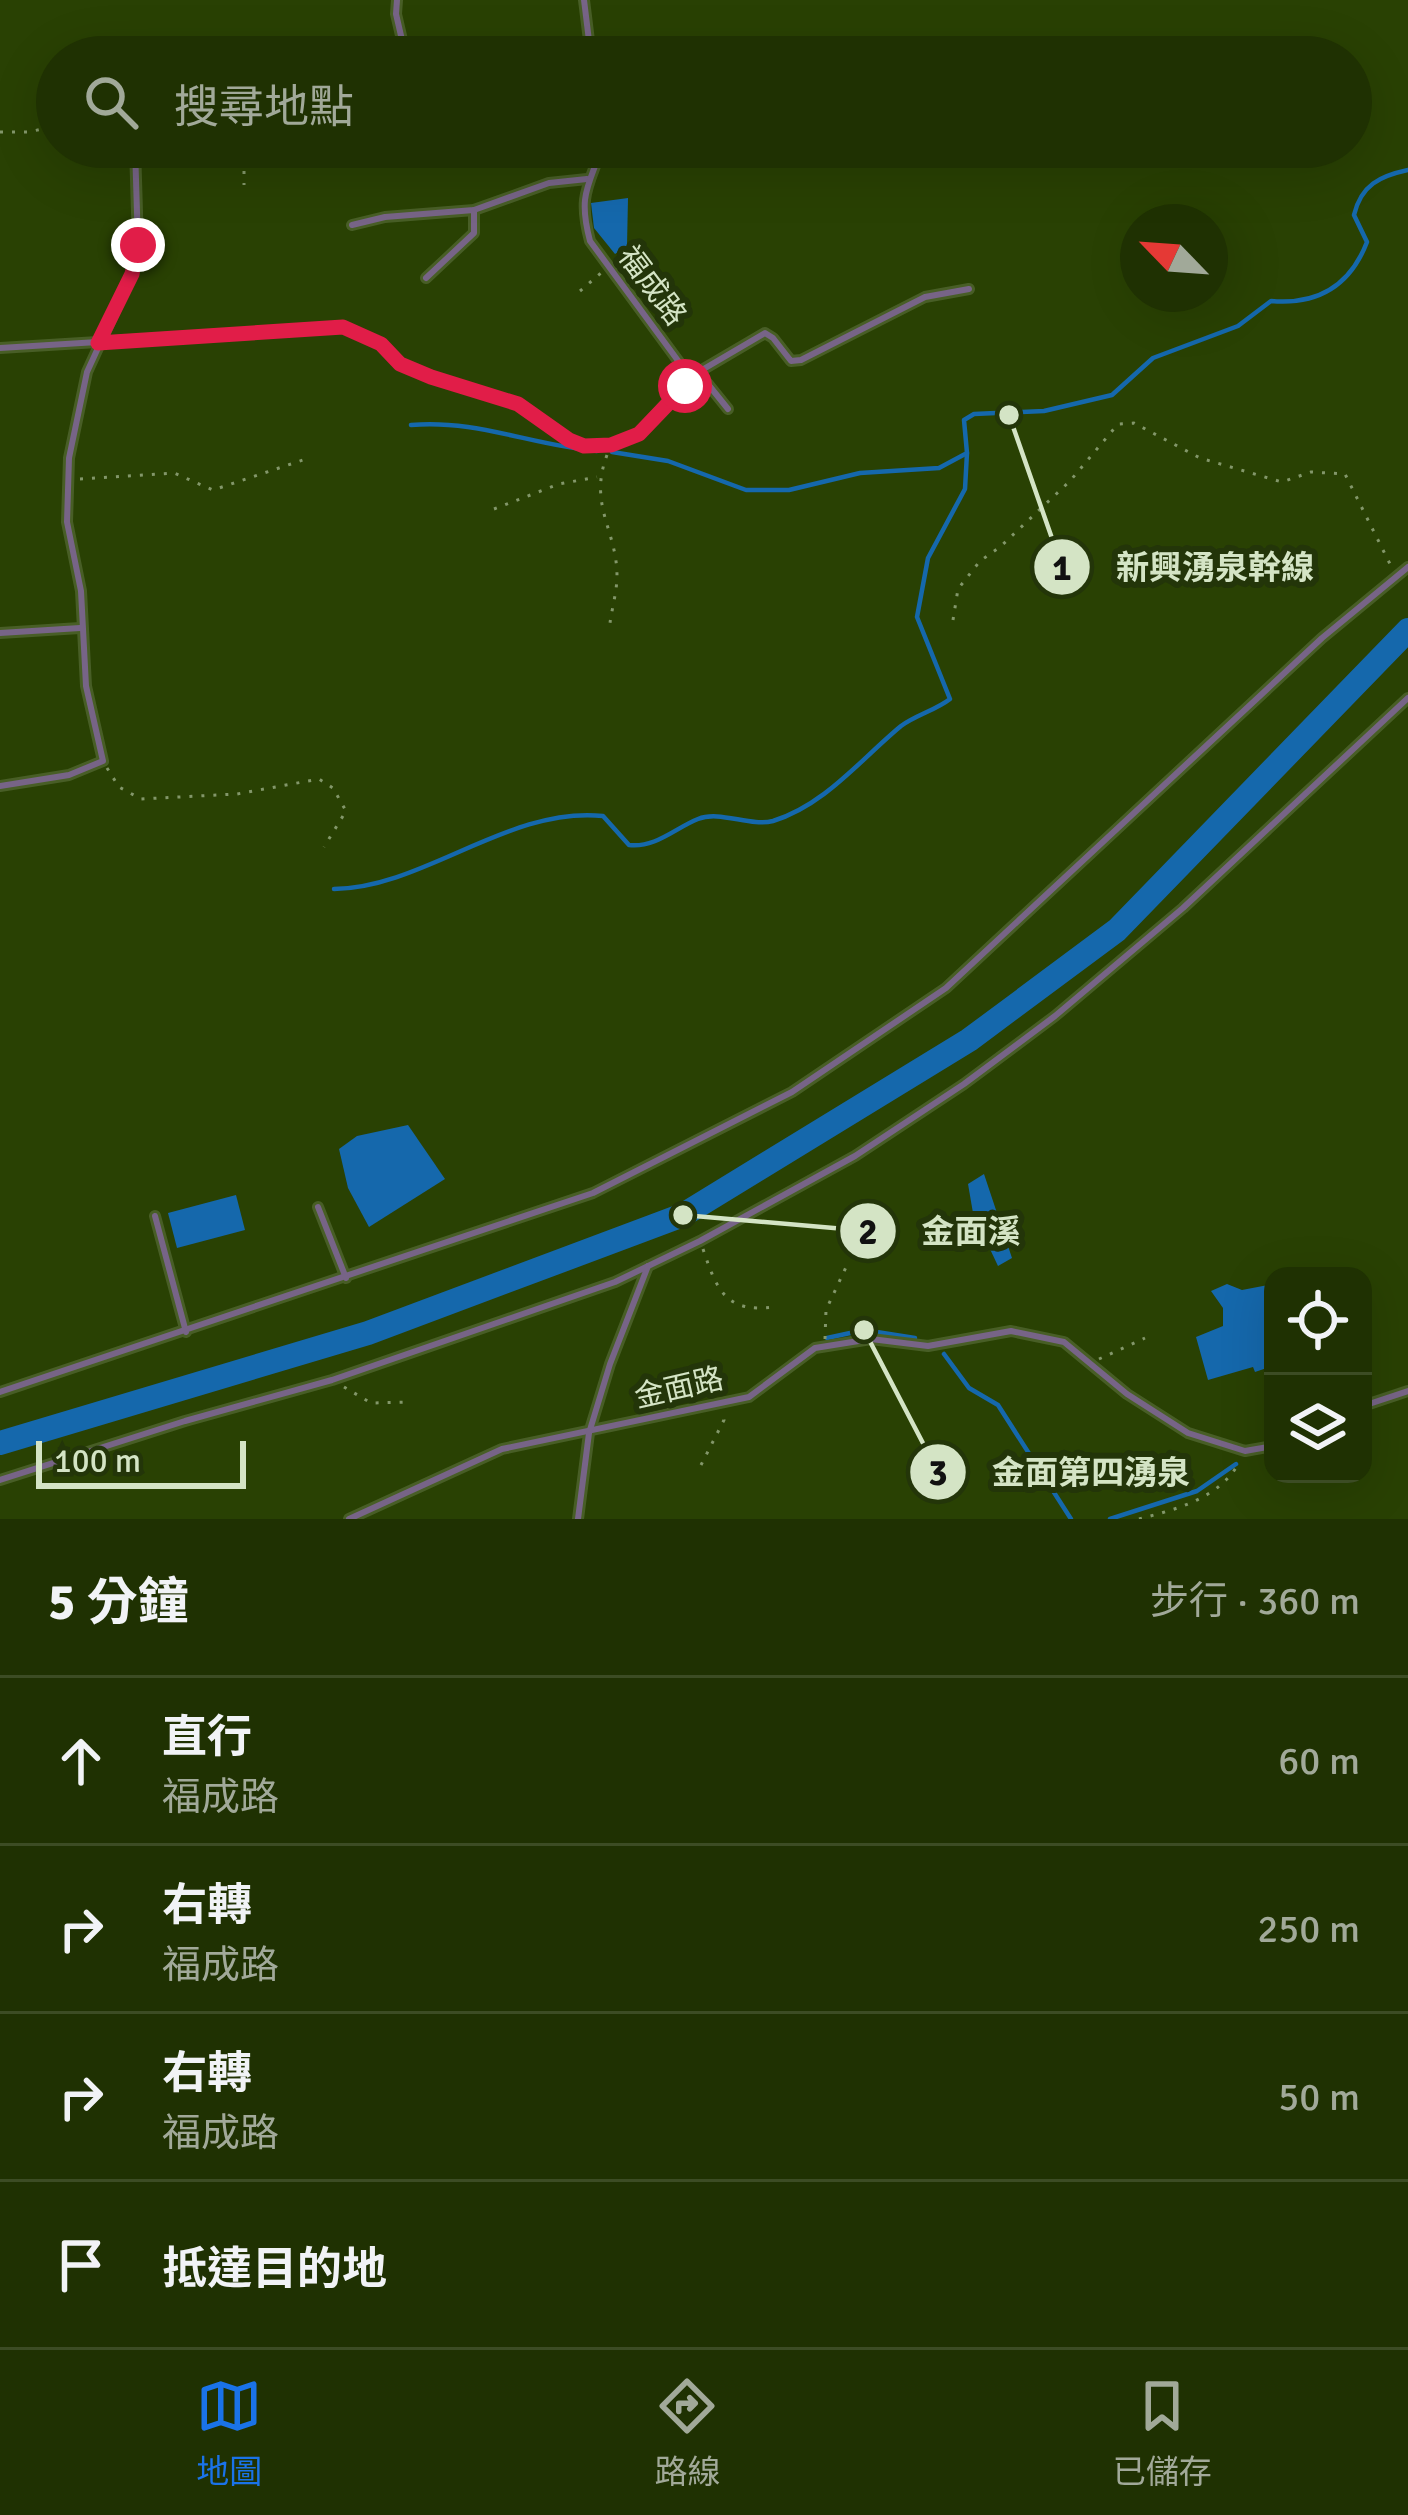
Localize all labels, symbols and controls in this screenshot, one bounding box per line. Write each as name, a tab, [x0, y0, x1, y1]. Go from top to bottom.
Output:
search box	[36, 36, 1372, 168]
icon: search	[78, 69, 144, 135]
text: 搜尋地點	[174, 80, 354, 135]
north arrow	[1120, 204, 1228, 312]
route end	[111, 218, 165, 272]
street label: 福成路	[610, 239, 694, 333]
route start	[658, 359, 712, 413]
callout: 新興湧泉幹線	[1032, 533, 1338, 602]
text: 1	[1052, 546, 1072, 591]
text: 新興湧泉幹線	[1116, 548, 1314, 589]
callout: 金面溪	[838, 1197, 1045, 1266]
text: 2	[858, 1210, 878, 1255]
text: 金面溪	[922, 1212, 1021, 1253]
map controls	[1264, 1267, 1372, 1483]
button: locate	[1264, 1267, 1372, 1375]
street label: 金面路	[631, 1360, 727, 1416]
button: layers	[1264, 1375, 1372, 1483]
scale bar	[36, 1435, 246, 1488]
callout: 金面第四湧泉	[908, 1438, 1214, 1507]
text: 100 m	[54, 1441, 141, 1482]
text: 3	[928, 1451, 948, 1496]
text: 金面第四湧泉	[992, 1453, 1190, 1494]
text: 5 分鐘	[48, 1571, 189, 1634]
text: 步行 · 360 m	[1150, 1577, 1360, 1625]
text: 直行	[162, 1710, 252, 1765]
icon: ahead	[48, 1728, 114, 1794]
text: 60 m	[1278, 1737, 1360, 1785]
text: 福成路	[162, 1773, 279, 1821]
text: 右轉	[162, 1878, 252, 1933]
icon: right	[48, 1896, 114, 1962]
text: 250 m	[1257, 1905, 1360, 1953]
text: 福成路	[162, 1941, 279, 1989]
text: 右轉	[162, 2046, 252, 2101]
icon: right	[48, 2064, 114, 2130]
text: 50 m	[1278, 2073, 1360, 2121]
text: 福成路	[162, 2109, 279, 2157]
icon: arrive	[48, 2232, 114, 2298]
text: 抵達目的地	[162, 2242, 387, 2297]
tab: 地圖	[196, 2373, 262, 2493]
tab: 路線	[654, 2373, 720, 2493]
tab: 已儲存	[1113, 2373, 1212, 2493]

